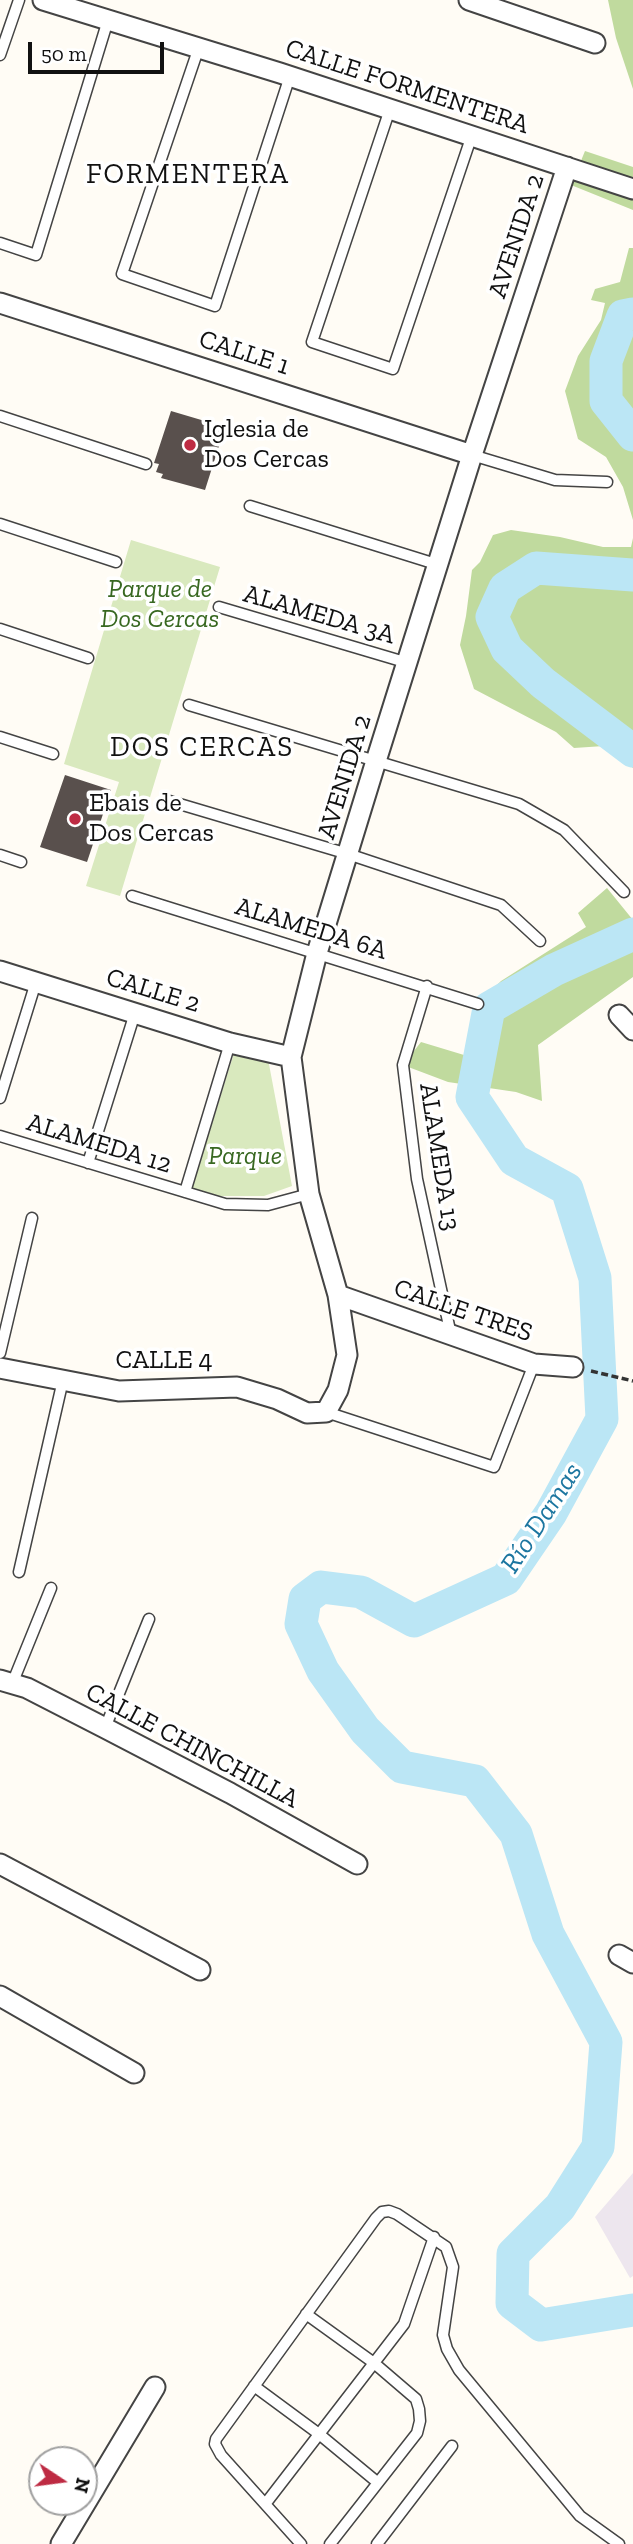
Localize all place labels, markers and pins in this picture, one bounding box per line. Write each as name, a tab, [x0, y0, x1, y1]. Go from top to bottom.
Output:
place label: Iglesia de Dos Cercas	[204, 414, 329, 476]
marker: Iglesia de Dos Cercas	[182, 437, 198, 453]
place label: Ebais de Dos Cercas	[89, 788, 214, 850]
marker: Ebais de Dos Cercas	[67, 811, 83, 827]

